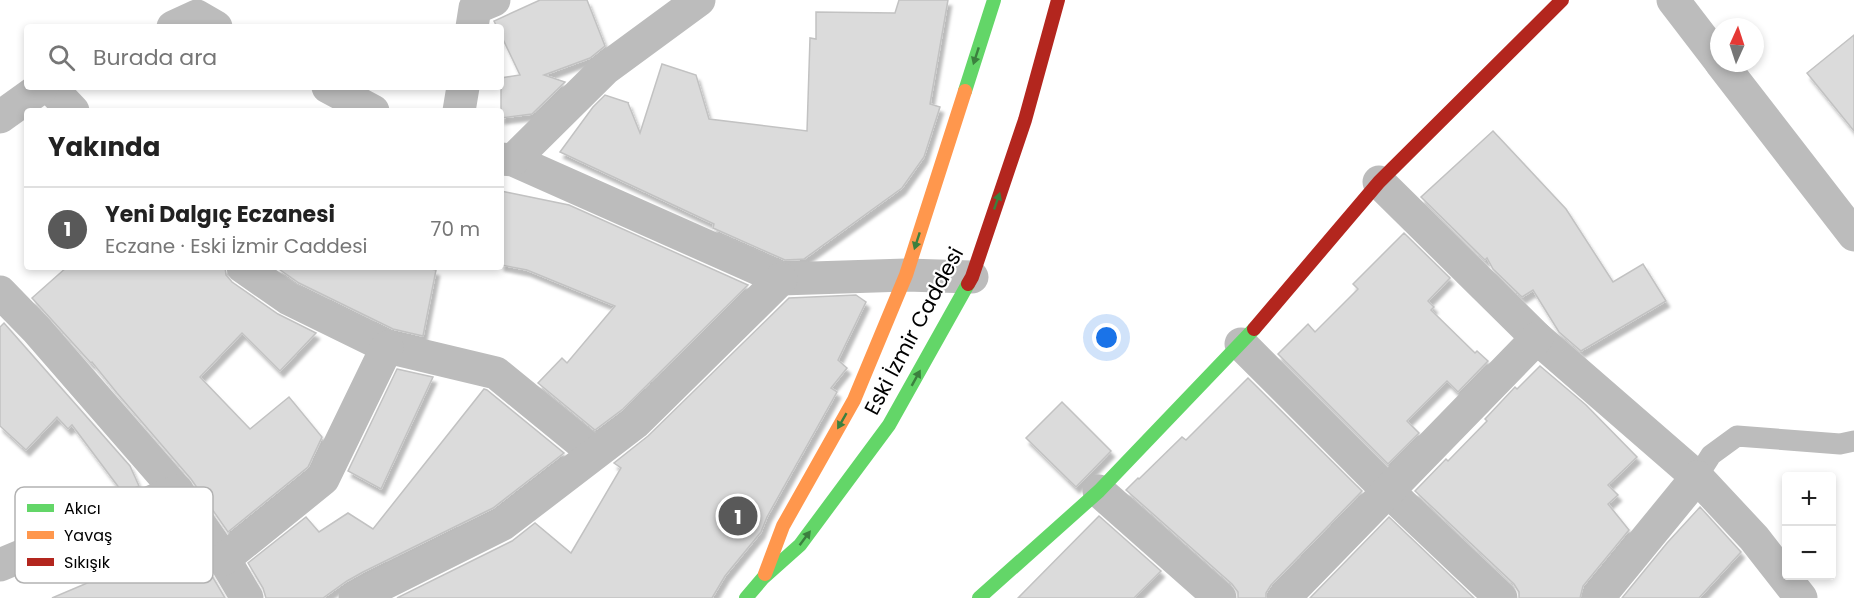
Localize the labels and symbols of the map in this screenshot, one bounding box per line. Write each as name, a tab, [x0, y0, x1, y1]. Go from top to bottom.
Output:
north arrow	[1710, 18, 1764, 72]
one-way arrow	[971, 47, 981, 65]
one-way arrow	[993, 192, 1003, 210]
one-way arrow	[912, 232, 921, 250]
street label: Eski İzmir Caddesi	[857, 242, 970, 420]
your location	[1092, 323, 1121, 352]
one-way arrow	[911, 369, 921, 386]
one-way arrow	[837, 413, 847, 430]
legend	[15, 487, 213, 583]
pin: 1	[718, 494, 758, 538]
text: Akıcı	[64, 497, 101, 520]
text: Yavaş	[64, 524, 112, 547]
one-way arrow	[799, 530, 811, 545]
text: Sıkışık	[64, 551, 111, 574]

